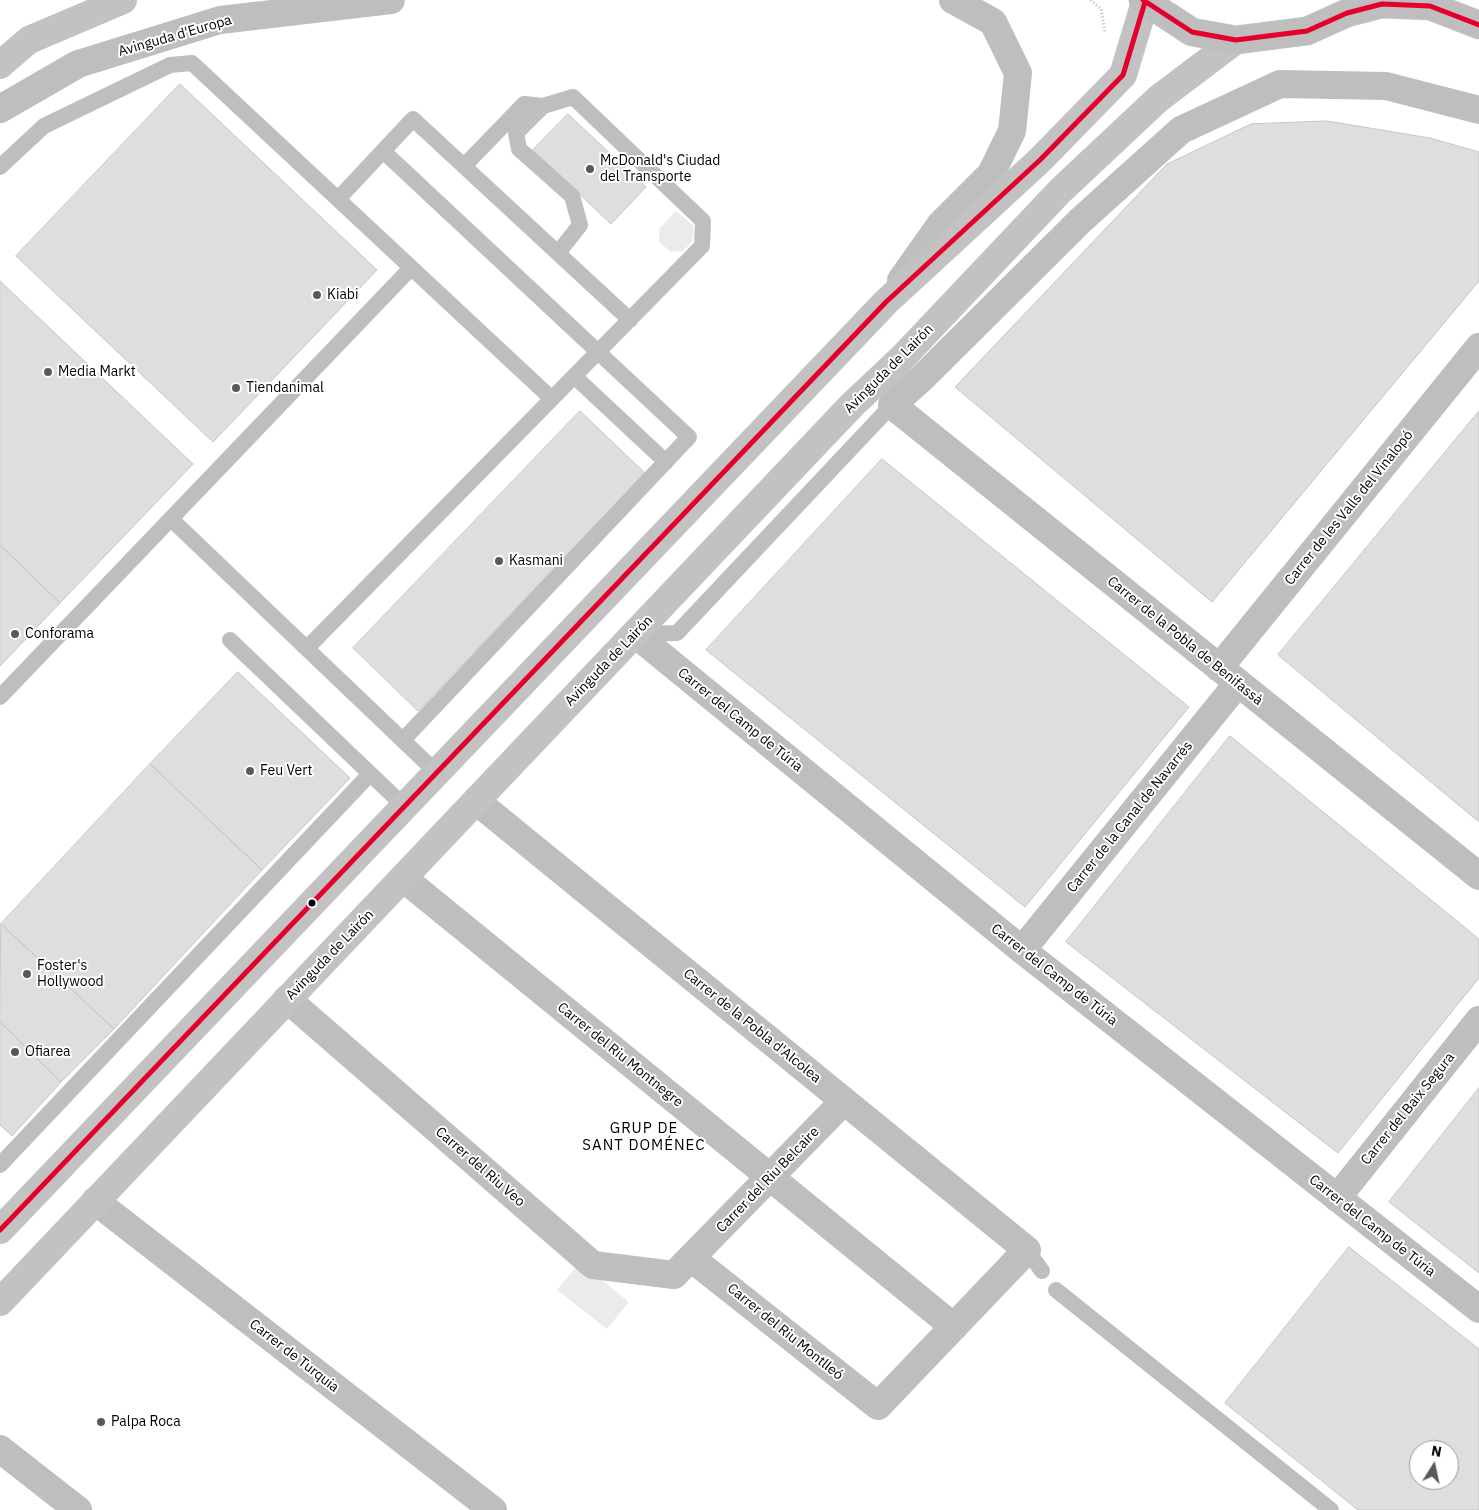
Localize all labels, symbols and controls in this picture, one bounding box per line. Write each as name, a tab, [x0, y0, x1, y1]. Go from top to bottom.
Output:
street label: Avinguda d'Europa	[116, 12, 234, 60]
place label: McDonald's Ciudad del Transporte	[600, 153, 720, 186]
marker: McDonald's Ciudad del Transporte	[584, 163, 596, 175]
place label: Kiabi	[327, 287, 358, 303]
marker: Kiabi	[311, 289, 323, 301]
street label: Avinguda de Lairón	[841, 321, 937, 417]
place label: Media Markt	[58, 364, 136, 380]
marker: Media Markt	[42, 366, 54, 378]
place label: Tiendanimal	[246, 380, 324, 396]
marker: Tiendanimal	[230, 382, 242, 394]
street label: Carrer de les Valls del Vinalopó	[1281, 427, 1417, 589]
place label: Kasmani	[509, 553, 563, 569]
marker: Kasmani	[493, 555, 505, 567]
street label: Carrer de la Pobla de Benifassà	[1104, 573, 1266, 709]
street label: Avinguda de Lairón	[562, 612, 656, 710]
place label: Conforama	[25, 626, 94, 642]
marker: Conforama	[9, 628, 21, 640]
street label: Carrer del Camp de Túria	[674, 664, 806, 776]
street label: Carrer de la Canal de Navarrés	[1064, 738, 1196, 896]
place label: Feu Vert	[260, 763, 312, 779]
marker: Feu Vert	[244, 765, 256, 777]
unlabelled marker	[307, 898, 317, 908]
street label: Avinguda de Lairón	[283, 906, 377, 1004]
street label: Carrer del Camp de Túria	[987, 920, 1121, 1030]
place label: Foster's Hollywood	[37, 958, 104, 990]
street label: Carrer de la Pobla d'Alcolea	[680, 965, 824, 1087]
marker: Foster's Hollywood	[21, 968, 33, 980]
street label: Carrer del Riu Montnegre	[554, 999, 686, 1111]
place label: Ofiarea	[25, 1044, 71, 1060]
marker: Ofiarea	[9, 1046, 21, 1058]
street label: Carrer del Baix Segura	[1358, 1049, 1458, 1169]
district label: GRUP DE SANT DOMÉNEC	[581, 1120, 707, 1155]
street label: Carrer del Riu Veo	[432, 1124, 528, 1210]
street label: Carrer del Riu Belcaire	[713, 1124, 823, 1236]
street label: Carrer del Camp de Túria	[1305, 1171, 1439, 1281]
street label: Carrer del Riu Montlleó	[724, 1280, 846, 1384]
street label: Carrer de Turquia	[246, 1316, 342, 1396]
place label: Palpa Roca	[111, 1414, 181, 1430]
marker: Palpa Roca	[95, 1416, 107, 1428]
north arrow	[1409, 1440, 1459, 1490]
text: N	[1430, 1441, 1443, 1461]

